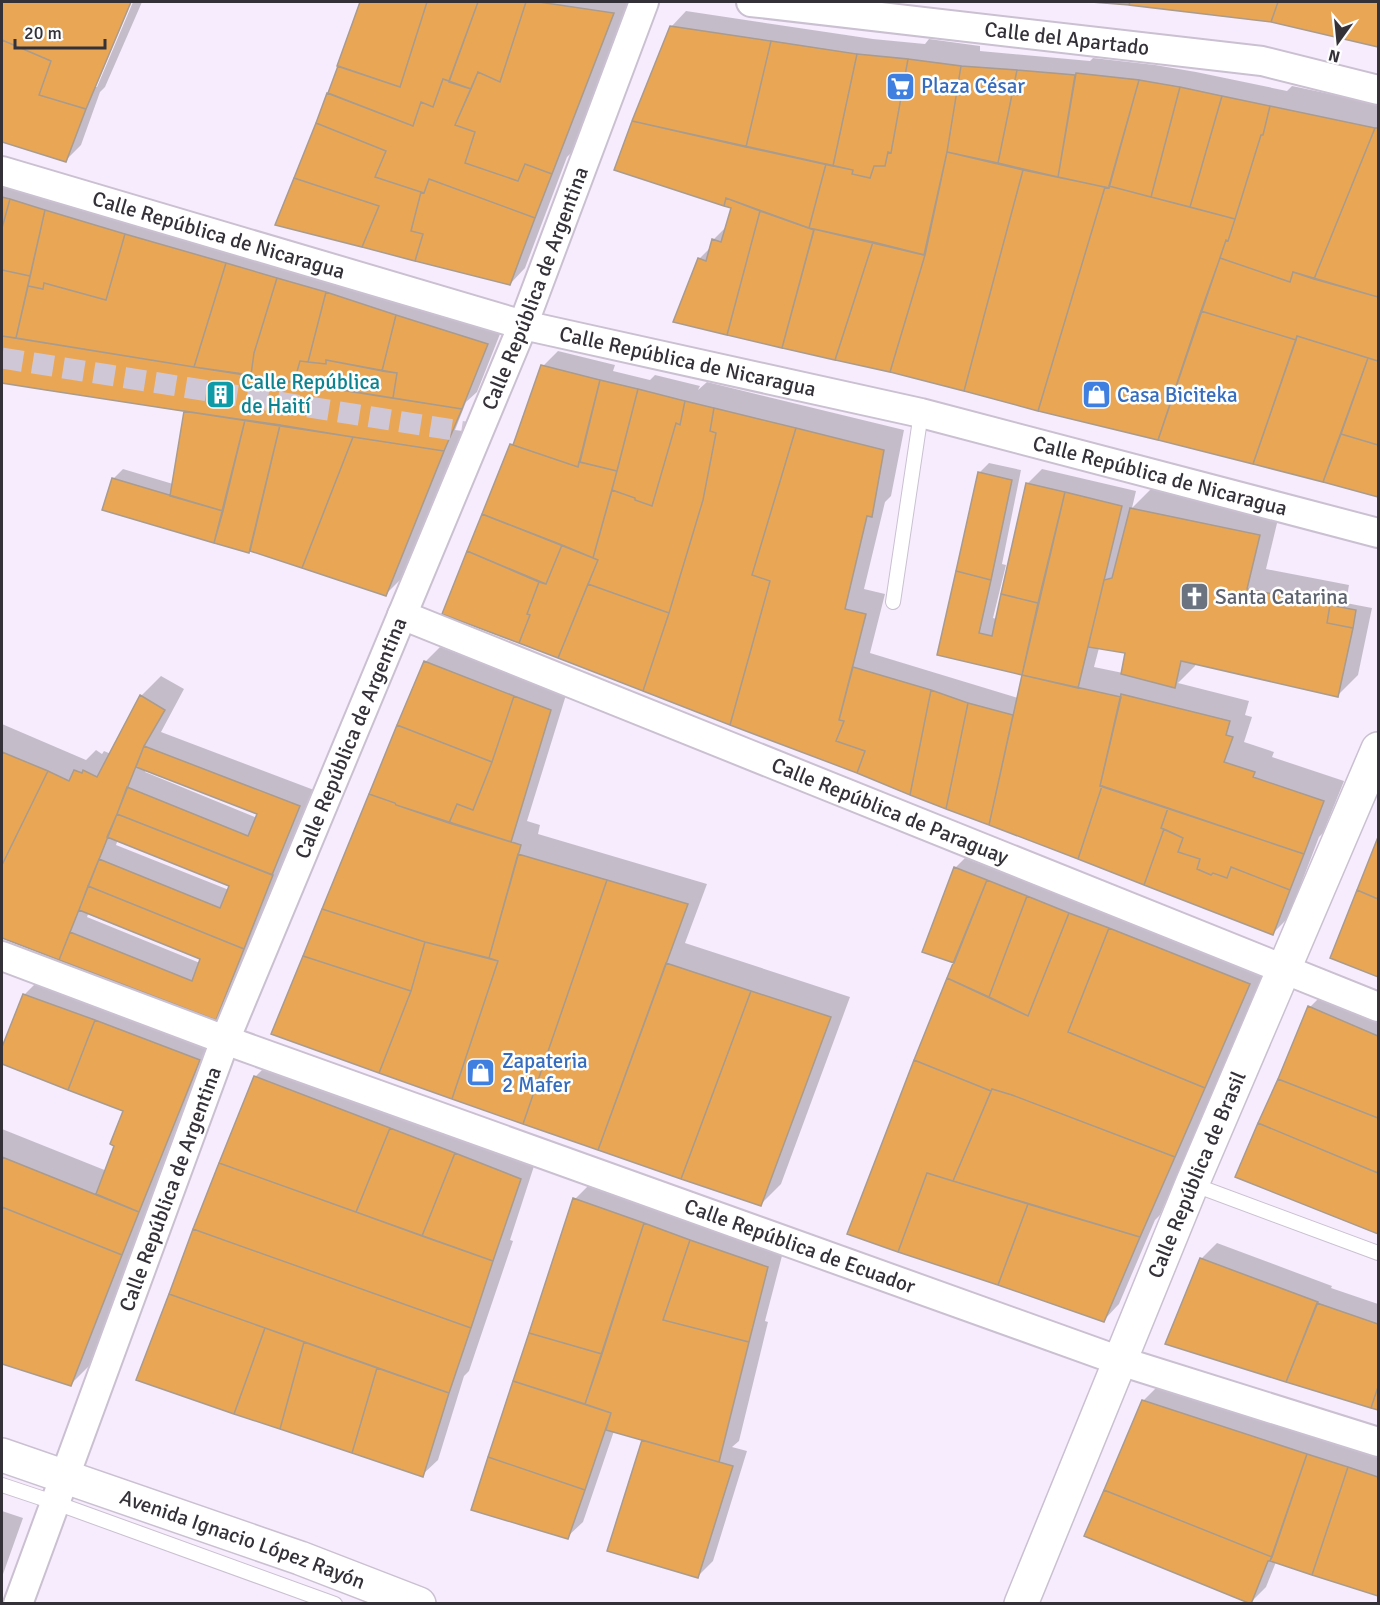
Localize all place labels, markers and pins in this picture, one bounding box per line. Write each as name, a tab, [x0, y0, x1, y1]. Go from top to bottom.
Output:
supermarket icon: Plaza César	[884, 70, 916, 102]
place label: Plaza César	[921, 73, 1025, 99]
place label: Calle República de Haití	[241, 369, 380, 419]
building icon: Calle República de Haití	[204, 378, 236, 410]
shop icon: Casa Biciteka	[1080, 379, 1112, 411]
place label: Casa Biciteka	[1117, 382, 1238, 408]
church icon: Santa Catarina	[1178, 581, 1210, 613]
place label: Santa Catarina	[1215, 584, 1348, 610]
place label: Zapateria 2 Mafer	[502, 1048, 588, 1098]
shop icon: Zapateria 2 Mafer	[465, 1057, 497, 1089]

